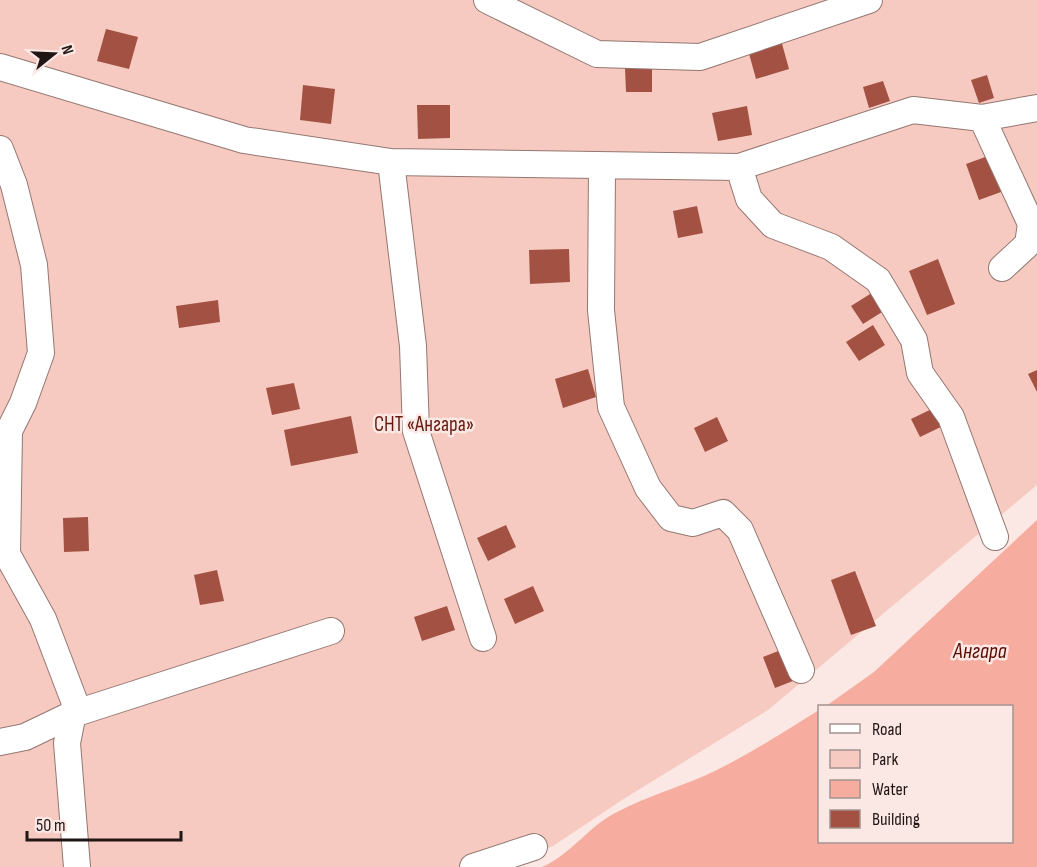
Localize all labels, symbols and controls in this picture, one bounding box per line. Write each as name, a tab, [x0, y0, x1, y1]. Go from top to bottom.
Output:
north arrow	[24, 24, 84, 84]
text: N	[56, 43, 77, 57]
park label: СНТ «Ангара»	[374, 412, 474, 437]
water label: Ангара	[952, 638, 1007, 665]
legend	[818, 705, 1013, 843]
text: Road	[872, 719, 902, 740]
text: Park	[872, 749, 898, 770]
text: Water	[872, 779, 908, 800]
scale bar	[27, 804, 182, 842]
text: Building	[872, 809, 920, 830]
text: 50 m	[36, 815, 66, 836]

